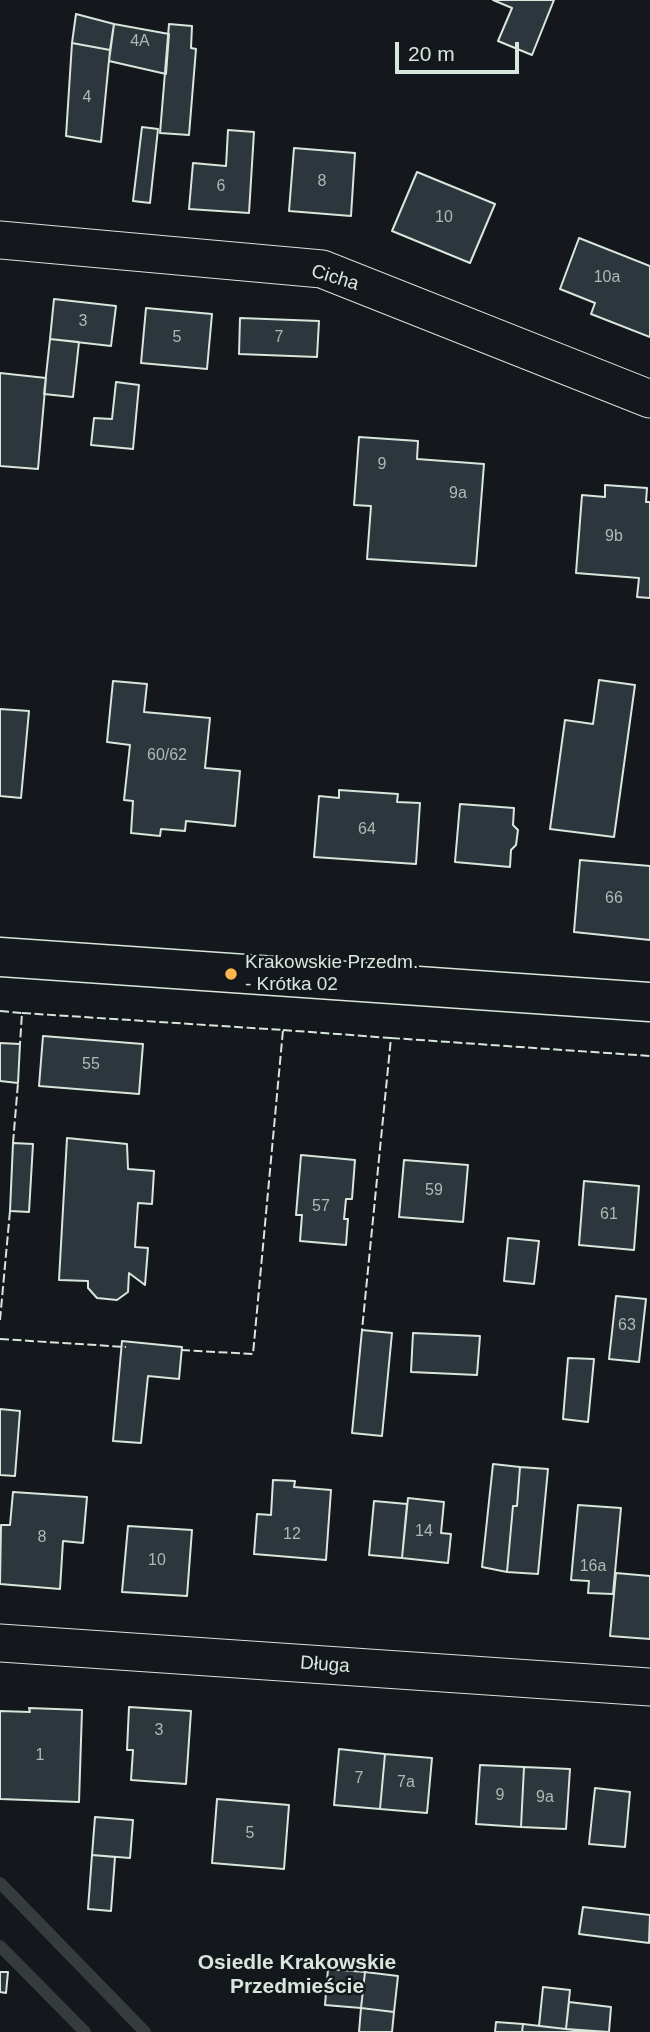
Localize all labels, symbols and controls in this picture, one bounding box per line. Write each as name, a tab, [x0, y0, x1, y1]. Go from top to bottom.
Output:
scale bar	[398, 28, 522, 72]
house number: 4A	[130, 32, 150, 52]
text: 20 m	[408, 42, 455, 65]
house number: 4	[83, 88, 91, 108]
house number: 8	[318, 172, 326, 192]
house number: 6	[217, 177, 225, 197]
house number: 10	[435, 208, 453, 228]
street label: Cicha	[308, 260, 362, 296]
house number: 10a	[594, 268, 620, 288]
house number: 3	[79, 312, 87, 332]
house number: 5	[173, 328, 181, 348]
house number: 7	[275, 328, 283, 348]
house number: 9	[378, 455, 386, 475]
house number: 9a	[449, 484, 467, 504]
house number: 9b	[605, 527, 623, 547]
house number: 60/62	[147, 746, 187, 766]
house number: 64	[358, 820, 376, 840]
house number: 66	[605, 889, 623, 909]
place label: Krakowskie Przedm. - Krótka 02	[245, 952, 418, 996]
marker: Krakowskie Przedm. - Krótka 02	[223, 966, 239, 982]
house number: 55	[82, 1055, 100, 1075]
house number: 59	[425, 1181, 443, 1201]
house number: 57	[312, 1197, 330, 1217]
house number: 61	[600, 1205, 618, 1225]
house number: 63	[618, 1316, 636, 1336]
house number: 14	[415, 1522, 433, 1542]
house number: 12	[283, 1525, 301, 1545]
house number: 8	[38, 1528, 46, 1548]
house number: 10	[148, 1551, 166, 1571]
house number: 16a	[580, 1557, 606, 1577]
street label: Długa	[299, 1652, 351, 1678]
house number: 3	[155, 1721, 163, 1741]
house number: 1	[36, 1746, 44, 1766]
house number: 7	[355, 1769, 363, 1789]
house number: 7a	[397, 1773, 415, 1793]
house number: 9	[496, 1786, 504, 1806]
house number: 9a	[536, 1788, 554, 1808]
house number: 5	[246, 1824, 254, 1844]
district label: Osiedle Krakowskie Przedmieście	[198, 1950, 396, 2000]

